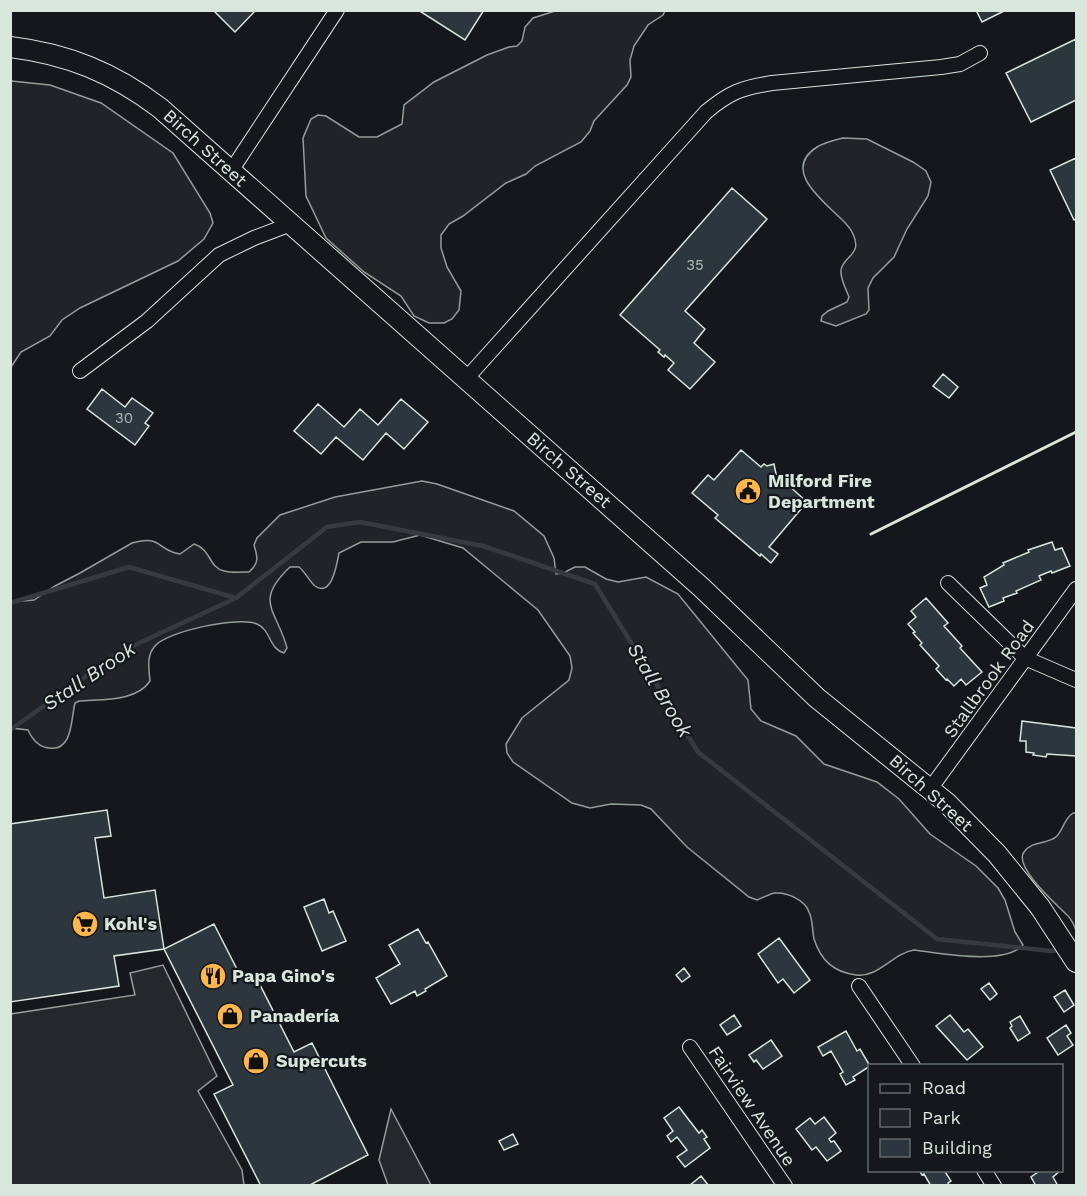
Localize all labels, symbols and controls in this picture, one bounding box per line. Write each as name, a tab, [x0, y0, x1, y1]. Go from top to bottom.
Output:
street label: Birch Street	[159, 105, 252, 191]
house number: 35	[686, 256, 704, 274]
house number: 30	[115, 409, 133, 427]
street label: Birch Street	[523, 427, 616, 512]
place label: Milford Fire Department	[768, 470, 875, 512]
public building icon: Milford Fire Department	[733, 476, 763, 506]
street label: Stallbrook Road	[939, 616, 1038, 742]
water label: Stall Brook	[38, 636, 141, 716]
water label: Stall Brook	[622, 638, 698, 743]
street label: Birch Street	[885, 750, 978, 836]
supermarket icon: Kohl's	[70, 909, 100, 939]
place label: Kohl's	[104, 913, 157, 934]
restaurant icon: Papa Gino's	[198, 961, 228, 991]
place label: Papa Gino's	[232, 965, 335, 986]
shop icon: Panadería	[215, 1001, 245, 1031]
place label: Panadería	[250, 1005, 340, 1026]
street label: Fairview Avenue	[704, 1042, 800, 1170]
shop icon: Supercuts	[241, 1046, 271, 1076]
place label: Supercuts	[276, 1050, 367, 1071]
legend	[868, 1064, 1063, 1172]
text: Road	[922, 1077, 966, 1098]
text: Park	[922, 1107, 961, 1128]
text: Building	[922, 1137, 992, 1158]

